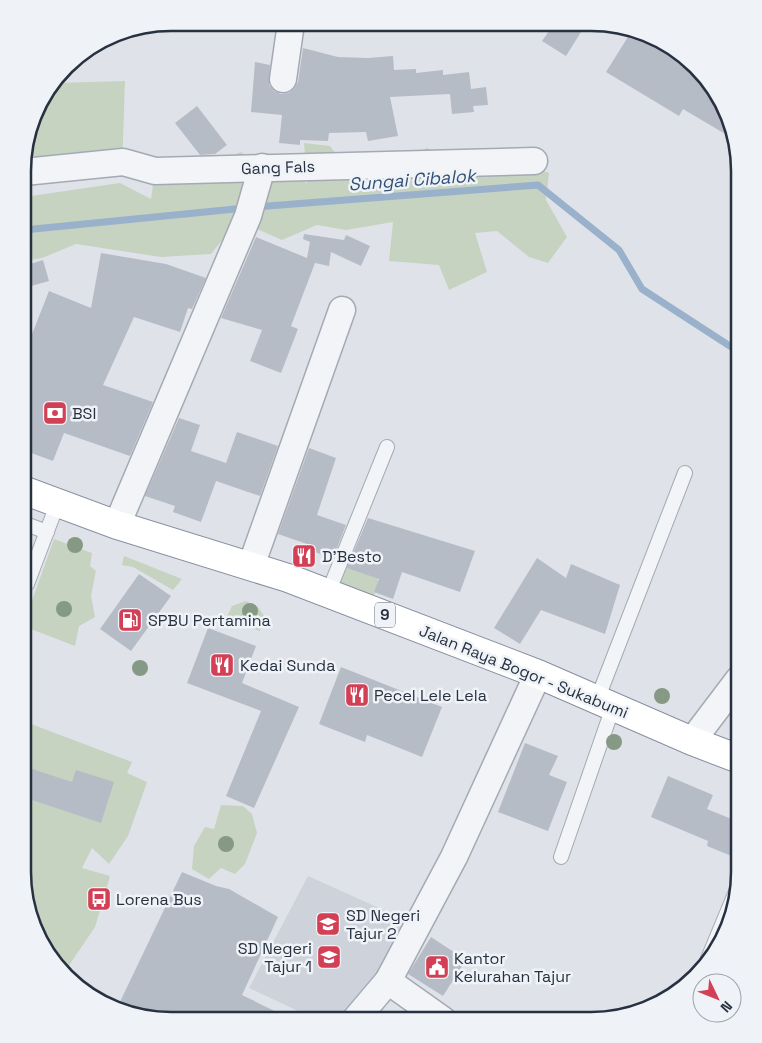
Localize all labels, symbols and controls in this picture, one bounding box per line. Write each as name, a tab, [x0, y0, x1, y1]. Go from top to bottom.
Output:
street label: Gang Fals	[241, 156, 315, 179]
water label: Sungai Cibalok	[348, 163, 478, 195]
bank icon: BSI	[42, 400, 68, 426]
place label: BSI	[72, 403, 96, 424]
restaurant icon: D'Besto	[291, 543, 317, 569]
place label: D'Besto	[322, 546, 382, 567]
road number: 9	[375, 602, 395, 628]
fuel station icon: SPBU Pertamina	[117, 607, 143, 633]
place label: SPBU Pertamina	[148, 610, 271, 631]
street label: Jalan Raya Bogor - Sukabumi	[416, 620, 631, 723]
restaurant icon: Kedai Sunda	[209, 652, 235, 678]
place label: Kedai Sunda	[240, 655, 335, 676]
restaurant icon: Pecel Lele Lela	[344, 682, 370, 708]
place label: Pecel Lele Lela	[374, 685, 487, 706]
bus stop icon: Lorena Bus	[86, 886, 112, 912]
place label: Lorena Bus	[116, 889, 202, 910]
place label: SD Negeri Tajur 2	[346, 905, 420, 944]
school or university icon: SD Negeri Tajur 2	[315, 911, 341, 937]
place label: SD Negeri Tajur 1	[238, 938, 312, 977]
school or university icon: SD Negeri Tajur 1	[316, 944, 342, 970]
place label: Kantor Kelurahan Tajur	[454, 948, 571, 987]
public building icon: Kantor Kelurahan Tajur	[424, 954, 450, 980]
north arrow	[692, 973, 742, 1023]
text: N	[717, 997, 736, 1016]

